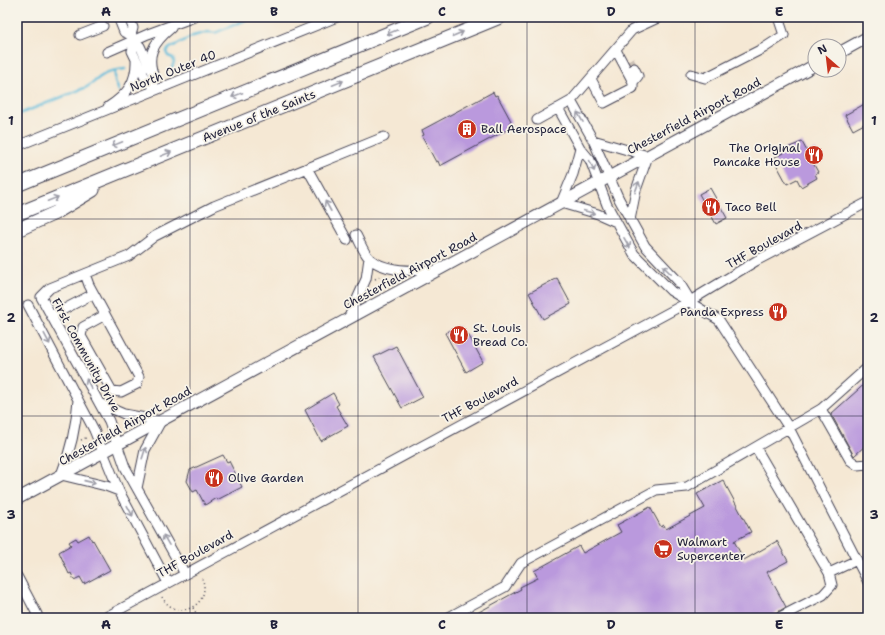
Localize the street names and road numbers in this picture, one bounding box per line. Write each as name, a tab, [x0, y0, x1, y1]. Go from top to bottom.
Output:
street label: North Outer 40	[128, 46, 218, 96]
street label: Chesterfield Airport Road	[624, 74, 764, 158]
street label: Avenue of the Saints	[200, 86, 318, 146]
street label: THF Boulevard	[723, 217, 805, 272]
street label: Chesterfield Airport Road	[340, 229, 480, 313]
street label: First Community Drive	[48, 295, 124, 415]
street label: THF Boulevard	[439, 373, 521, 427]
street label: Chesterfield Airport Road	[56, 383, 194, 469]
street label: THF Boulevard	[154, 526, 236, 581]

